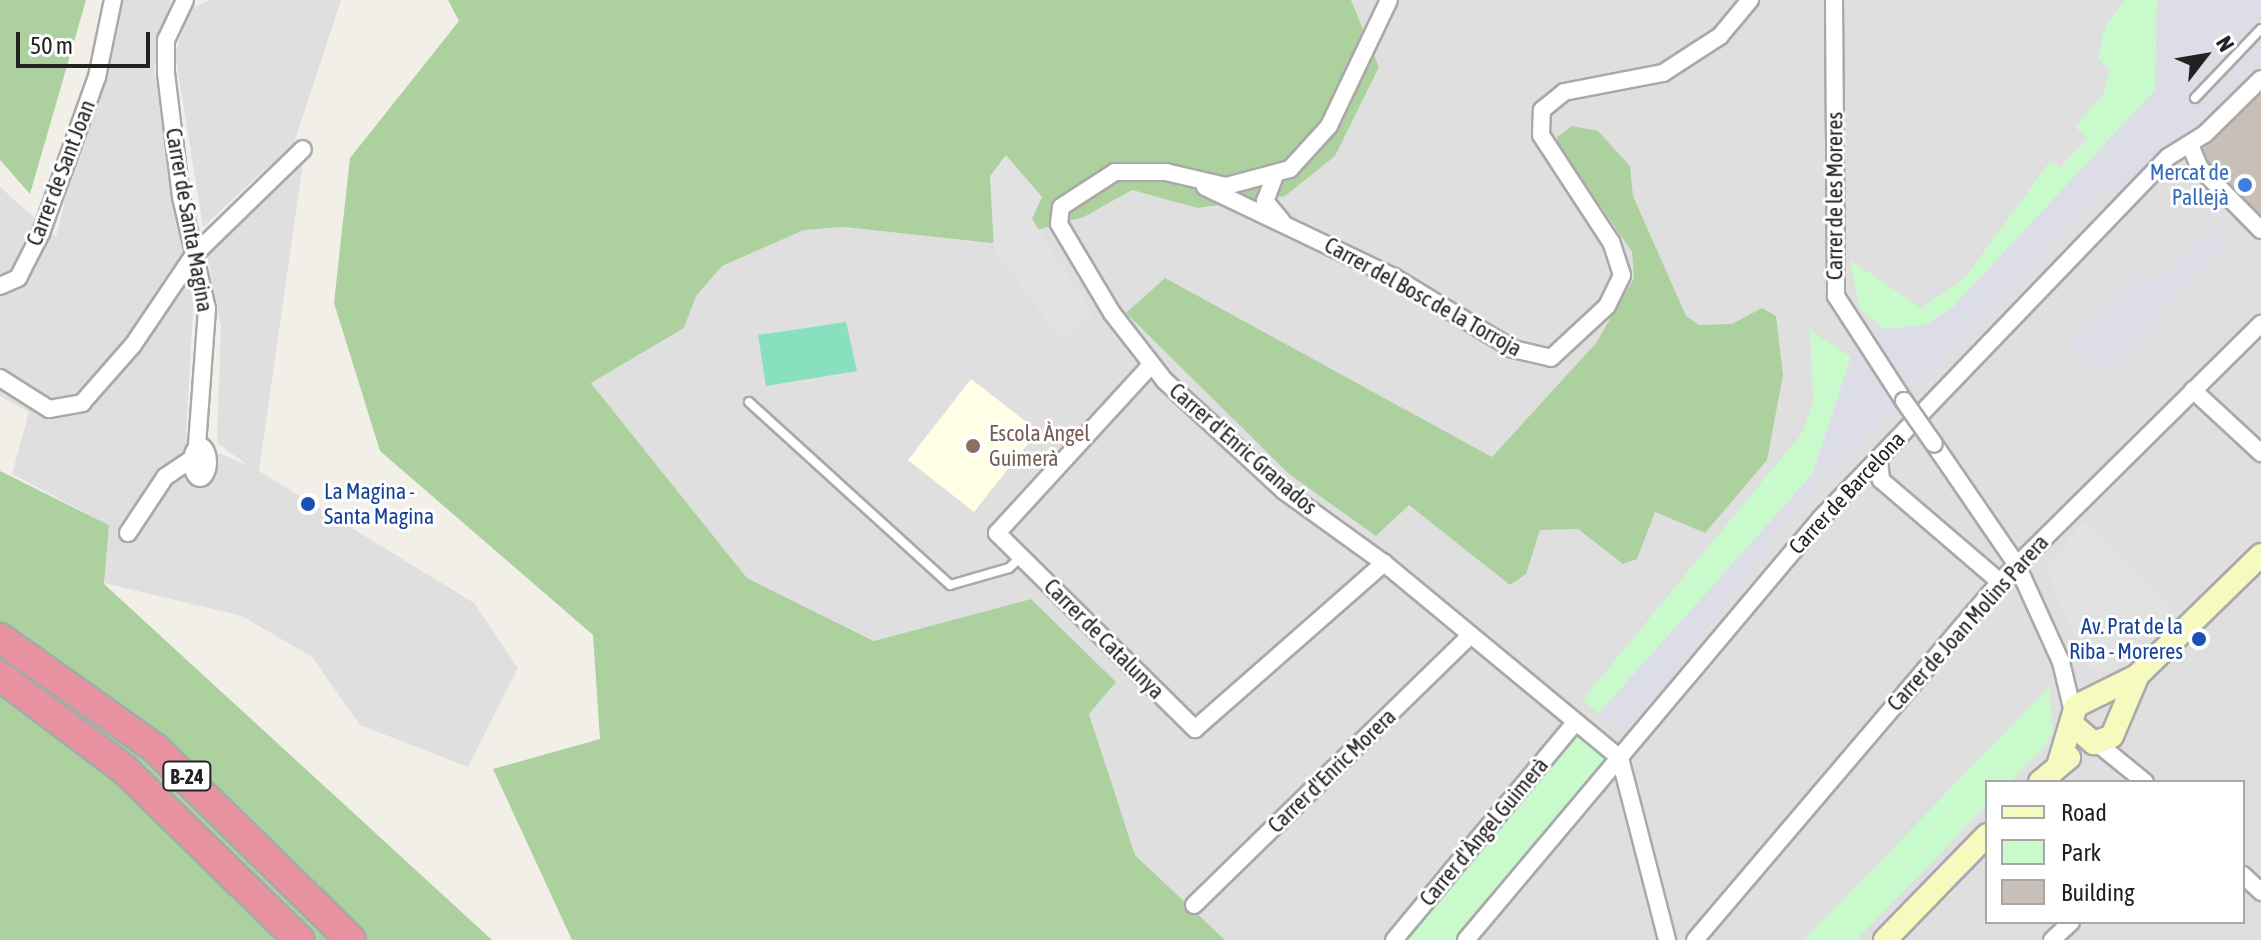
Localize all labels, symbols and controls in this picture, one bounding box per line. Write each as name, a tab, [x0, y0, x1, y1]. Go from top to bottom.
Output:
scale bar	[20, 16, 154, 66]
north arrow	[2165, 16, 2245, 96]
text: N	[2211, 31, 2240, 56]
text: 50 m	[30, 32, 73, 59]
street label: Carrer de Sant Joan	[21, 96, 101, 250]
street label: Carrer de les Moreres	[1822, 112, 1848, 280]
street label: Carrer de Santa Magina	[160, 126, 218, 314]
place label: Mercat de Pallejà	[2150, 159, 2229, 210]
marker: Mercat de Pallejà	[2236, 176, 2254, 194]
street label: Carrer del Bosc de la Torroja	[1320, 232, 1526, 362]
street label: Carrer d'Enric Granados	[1164, 378, 1322, 520]
place label: Escola Àngel Guimerà	[989, 420, 1090, 472]
street label: Carrer de Barcelona	[1783, 426, 1911, 560]
marker: Escola Àngel Guimerà	[964, 437, 982, 455]
place label: La Magina - Santa Magina	[324, 478, 434, 530]
marker: La Magina - Santa Magina	[299, 495, 317, 513]
street label: Carrer de Joan Molins Parera	[1882, 529, 2054, 717]
street label: Carrer de Catalunya	[1038, 573, 1170, 705]
place label: Av. Prat de la Riba - Moreres	[2069, 613, 2183, 664]
marker: Av. Prat de la Riba - Moreres	[2190, 630, 2208, 648]
street label: Carrer d'Enric Morera	[1263, 703, 1401, 839]
street label: Carrer d'Àngel Guimerà	[1414, 753, 1554, 911]
road number: B-24	[161, 760, 213, 792]
legend	[1985, 780, 2245, 924]
text: Road	[2061, 799, 2107, 826]
text: Park	[2061, 839, 2101, 866]
text: Building	[2061, 879, 2134, 906]

